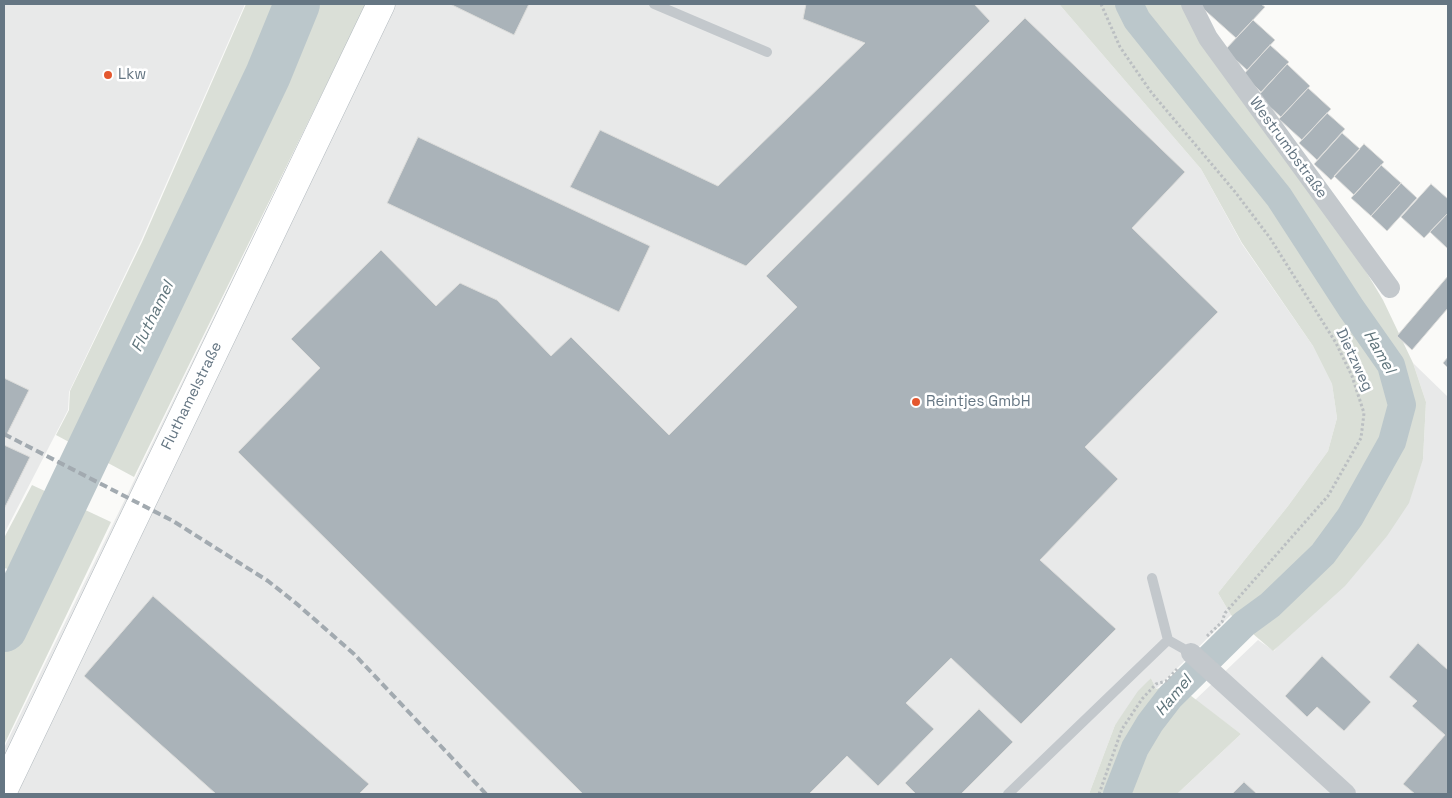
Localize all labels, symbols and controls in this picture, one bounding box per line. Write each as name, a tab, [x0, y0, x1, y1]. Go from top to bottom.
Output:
place label: Lkw	[118, 66, 146, 84]
marker: Lkw	[102, 69, 114, 81]
street label: Westrumbstraße	[1245, 94, 1331, 202]
water label: Fluthamel	[128, 279, 178, 355]
street label: Dietzweg	[1332, 326, 1376, 394]
water label: Hamel	[1359, 327, 1399, 377]
street label: Fluthamelstraße	[158, 339, 226, 453]
place label: Reintjes GmbH	[926, 393, 1031, 411]
marker: Reintjes GmbH	[910, 396, 922, 408]
water label: Hamel	[1152, 672, 1196, 720]

